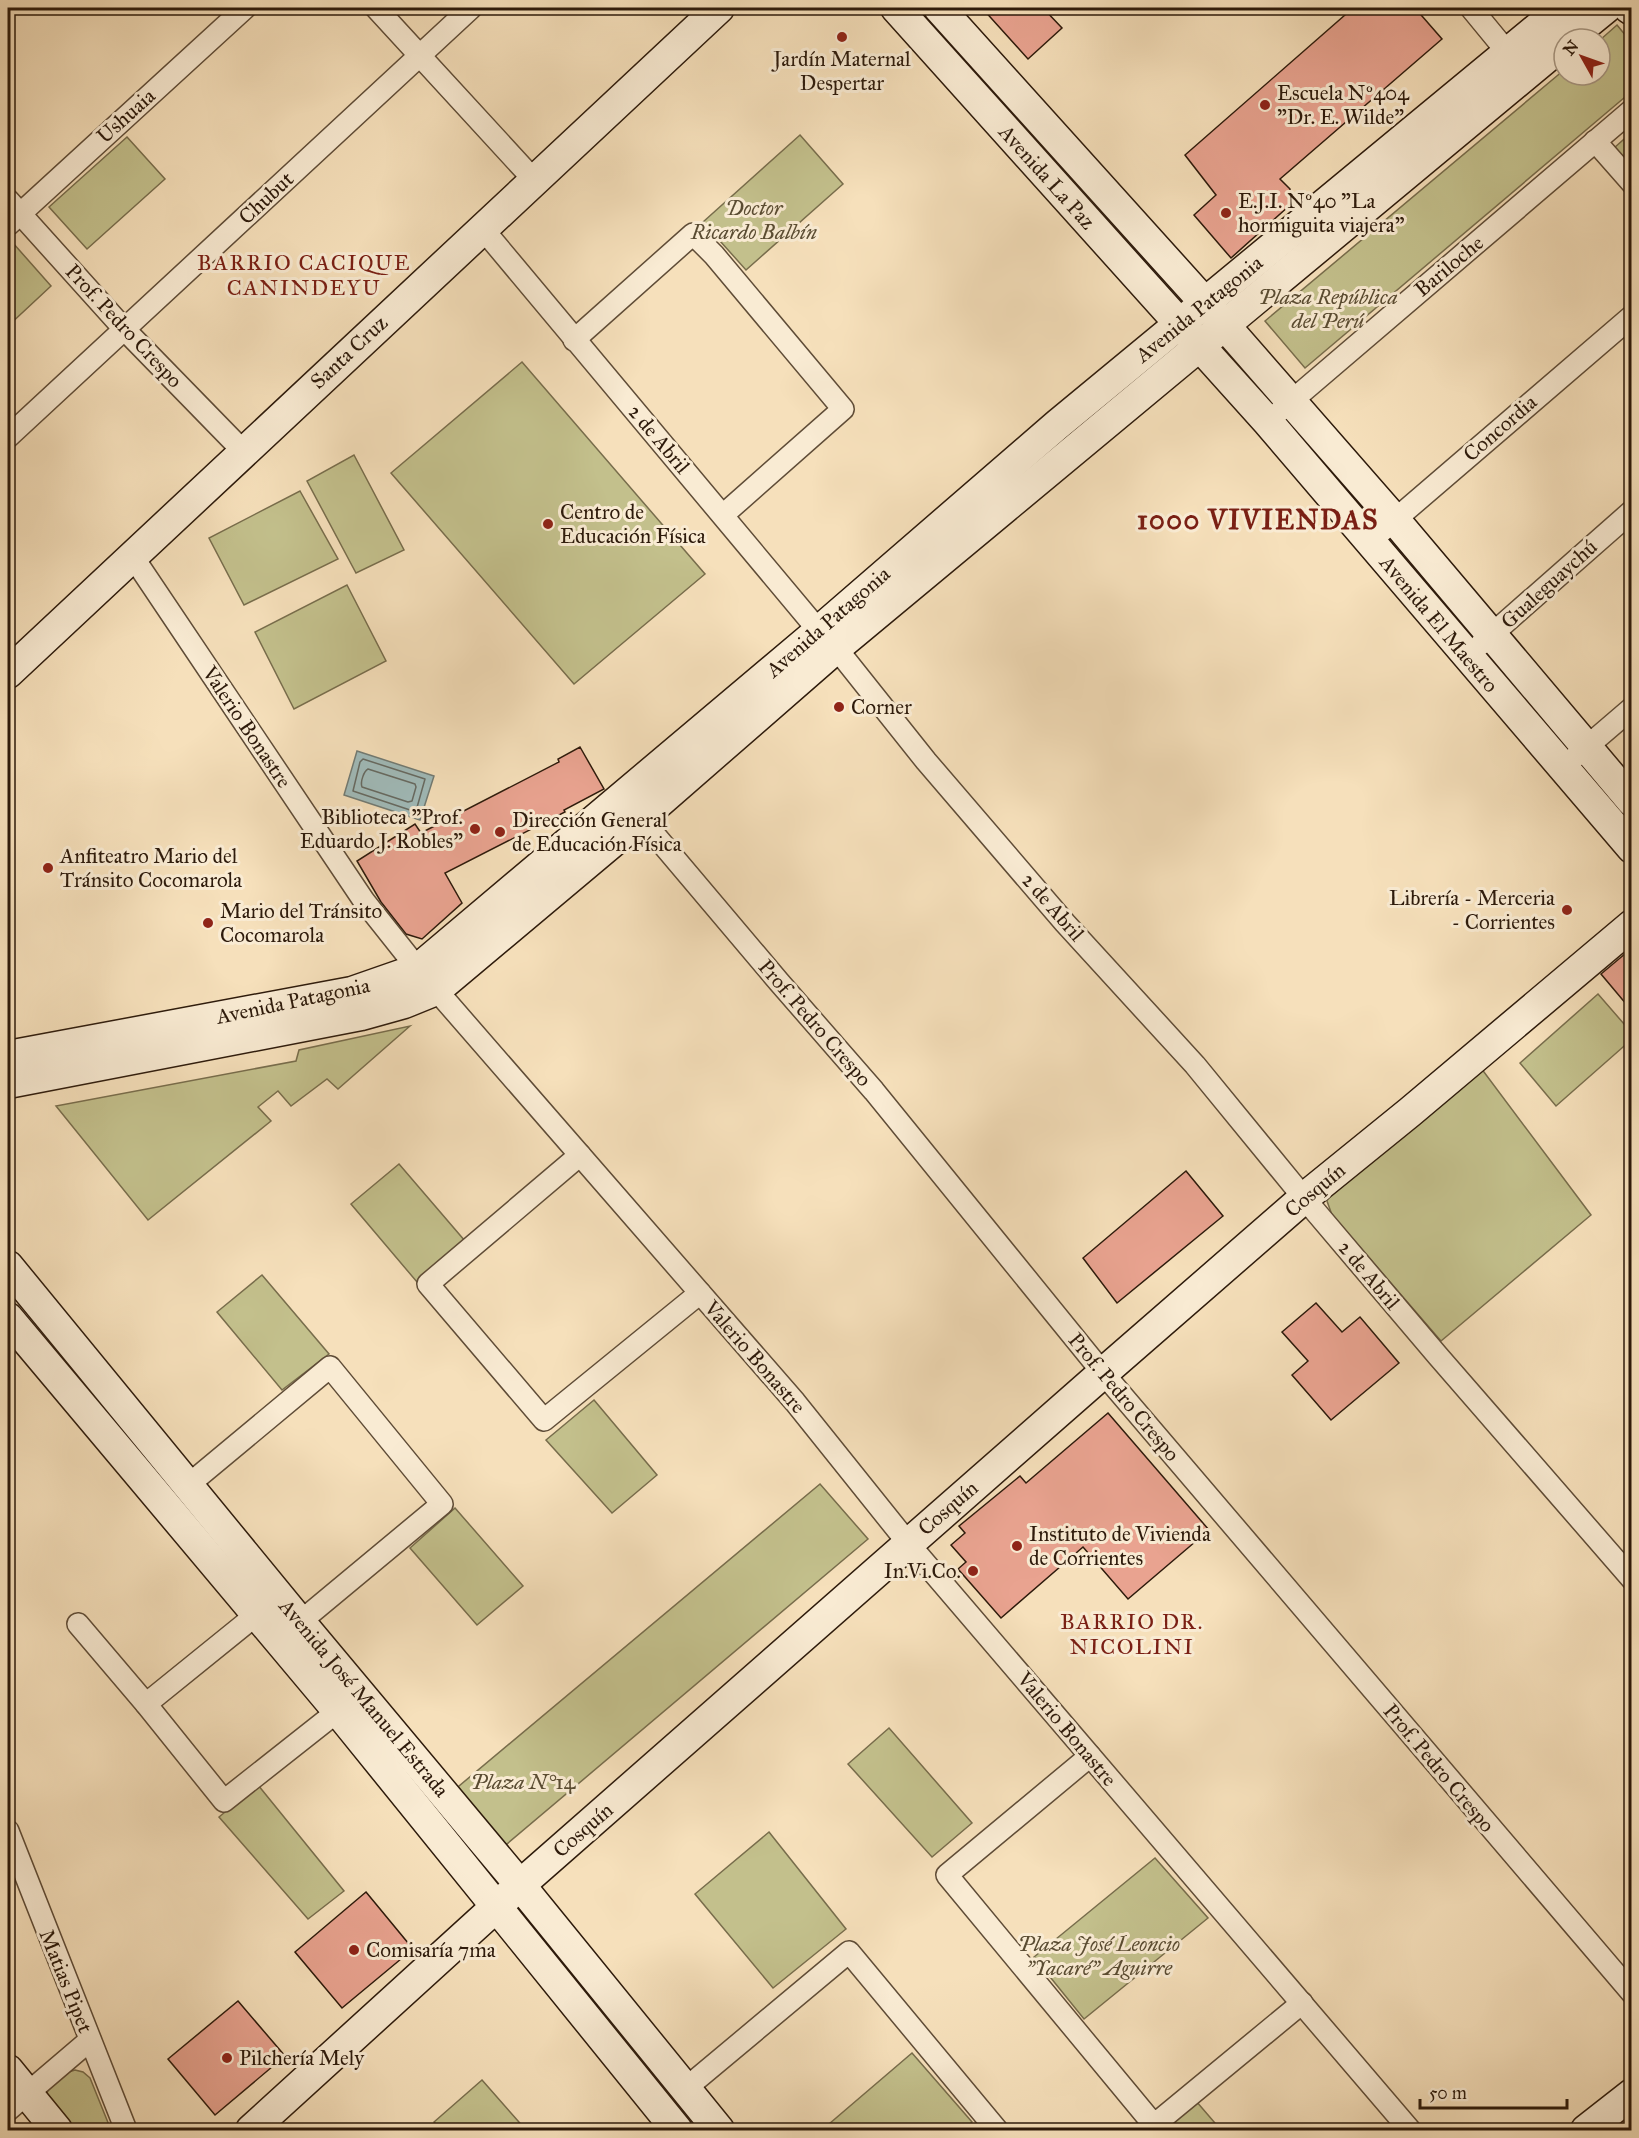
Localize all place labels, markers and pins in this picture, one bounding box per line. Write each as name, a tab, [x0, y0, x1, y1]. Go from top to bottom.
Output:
marker: Jardín Maternal Despertar	[835, 30, 849, 44]
place label: Jardín Maternal Despertar	[771, 46, 911, 96]
place label: Escuela Nº404 "Dr. E. Wilde"	[1277, 80, 1410, 130]
marker: Escuela Nº404 "Dr. E. Wilde"	[1258, 98, 1272, 112]
place label: E.J.I. Nº40 "La hormiguita viajera"	[1238, 188, 1405, 238]
marker: E.J.I. Nº40 "La hormiguita viajera"	[1219, 206, 1233, 220]
place label: Centro de Educación Física	[560, 499, 706, 549]
marker: Centro de Educación Física	[541, 517, 555, 531]
place label: Corner	[851, 694, 912, 720]
marker: Corner	[832, 700, 846, 714]
place label: Biblioteca "Prof. Eduardo J. Robles"	[300, 804, 463, 854]
place label: Dirección General de Educación Física	[512, 807, 682, 857]
marker: Biblioteca "Prof. Eduardo J. Robles"	[468, 822, 482, 836]
marker: Dirección General de Educación Física	[493, 825, 507, 839]
place label: Anfiteatro Mario del Tránsito Cocomarola	[59, 843, 242, 893]
marker: Anfiteatro Mario del Tránsito Cocomarola	[41, 861, 55, 875]
place label: Librería - Merceria - Corrientes	[1389, 885, 1555, 935]
place label: Mario del Tránsito Cocomarola	[220, 898, 383, 948]
marker: Librería - Merceria - Corrientes	[1560, 903, 1574, 917]
marker: Mario del Tránsito Cocomarola	[201, 916, 215, 930]
place label: Instituto de Vivienda de Corrientes	[1029, 1521, 1211, 1571]
marker: Instituto de Vivienda de Corrientes	[1010, 1539, 1024, 1553]
place label: In.Vi.Co.	[884, 1558, 961, 1584]
marker: In.Vi.Co.	[966, 1564, 980, 1578]
place label: Comisaría 7ma	[366, 1937, 496, 1963]
marker: Comisaría 7ma	[347, 1943, 361, 1957]
place label: Pilchería Mely	[239, 2045, 365, 2071]
marker: Pilchería Mely	[220, 2051, 234, 2065]

